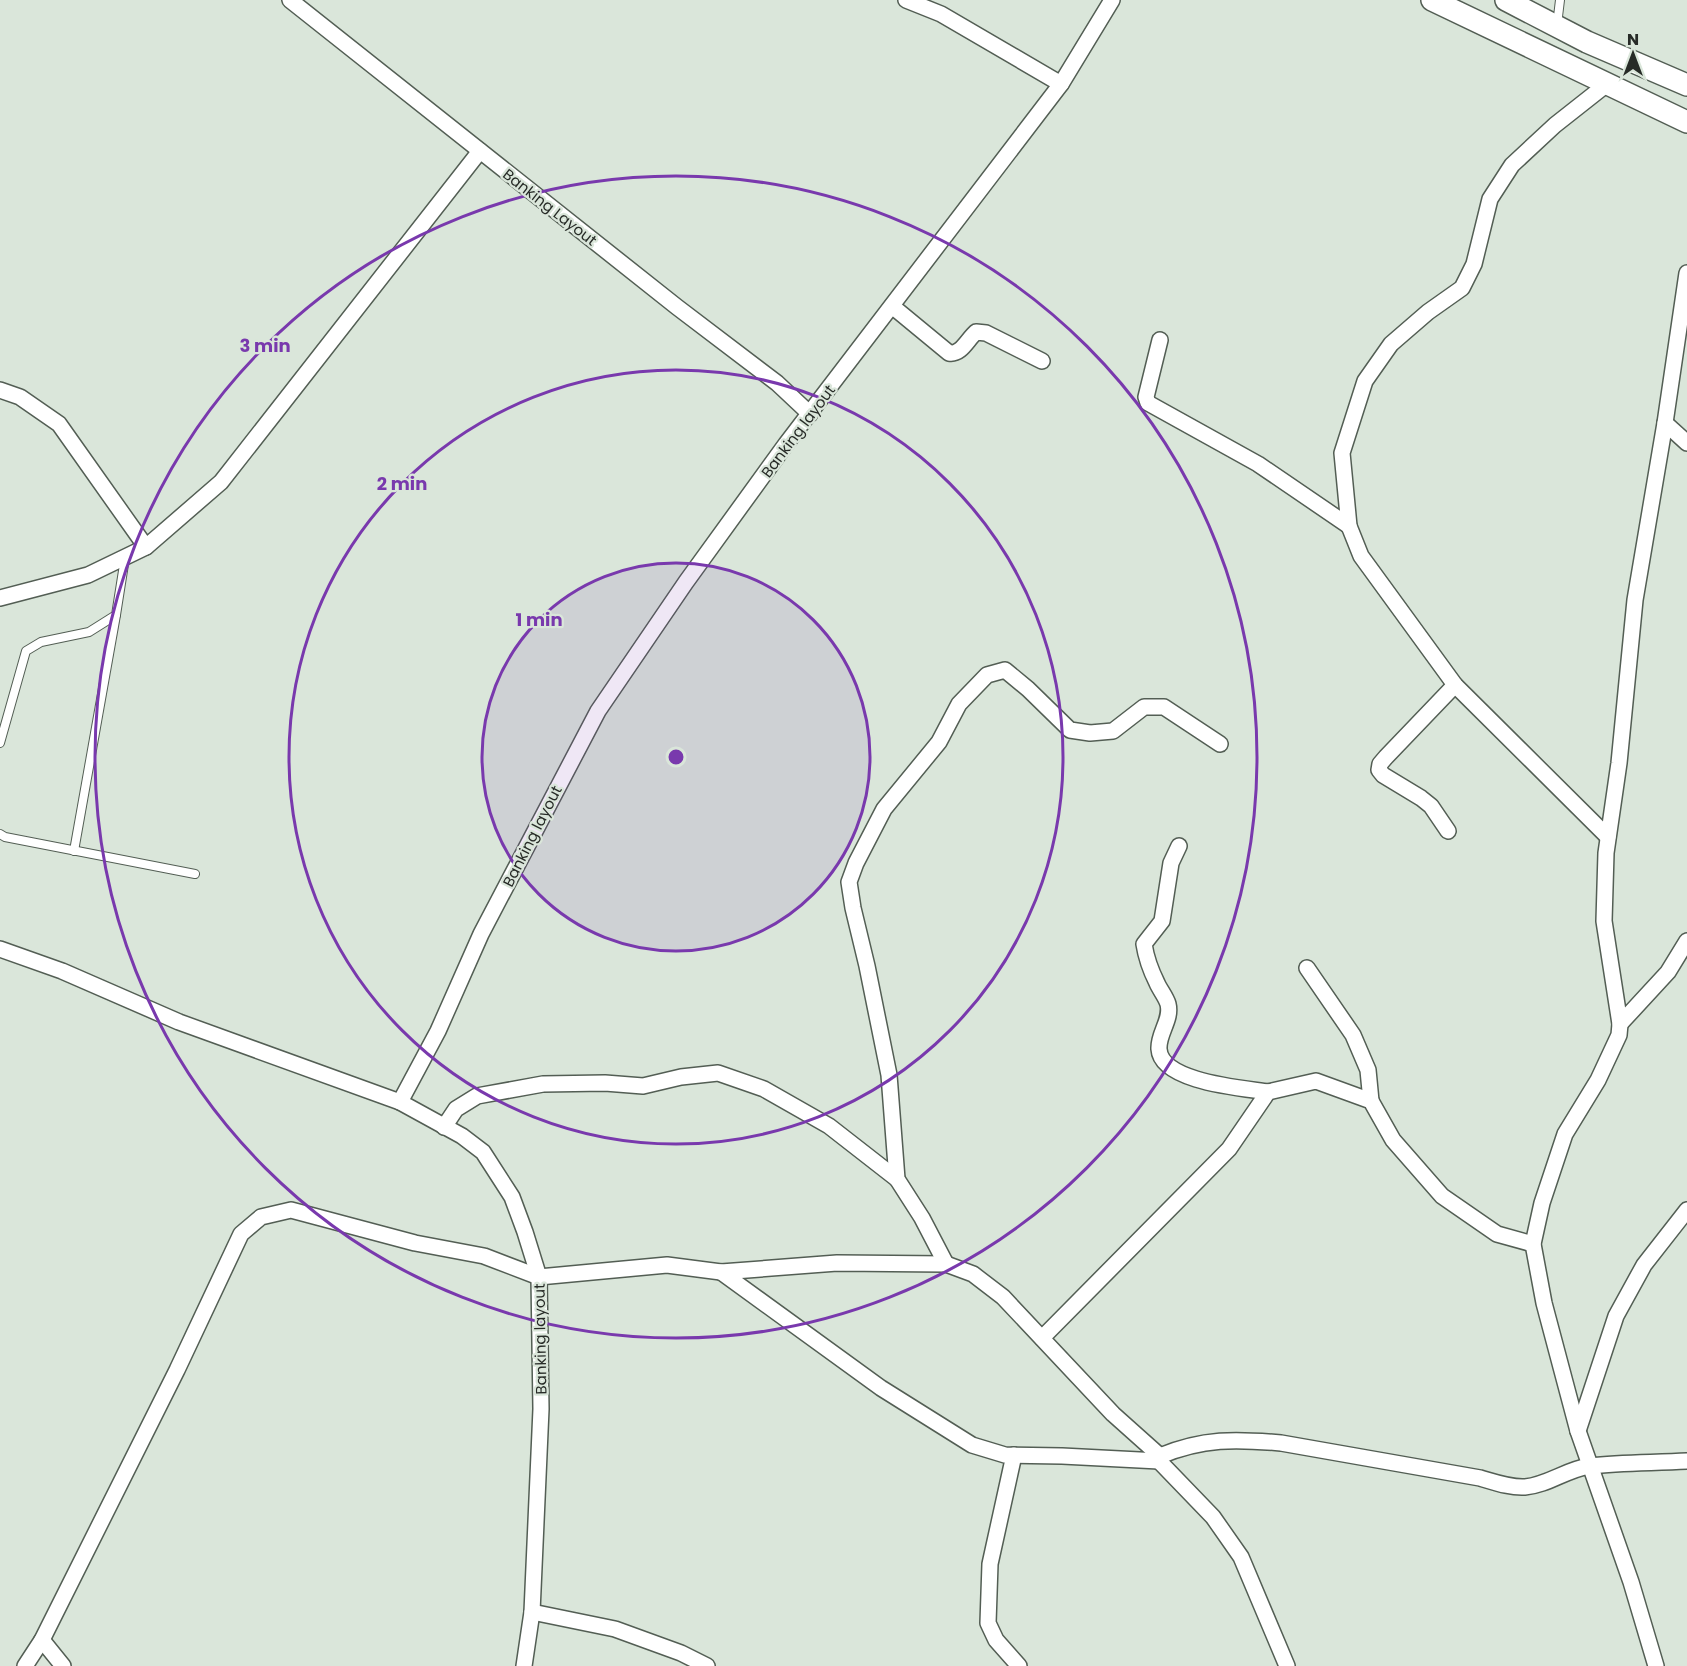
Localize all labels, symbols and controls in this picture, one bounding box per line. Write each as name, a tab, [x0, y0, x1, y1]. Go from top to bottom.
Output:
north arrow	[1603, 24, 1663, 84]
text: N	[1627, 28, 1639, 51]
street label: Banking Layout	[499, 164, 601, 250]
text: 3 min	[239, 333, 291, 358]
street label: Banking layout	[756, 380, 840, 482]
text: 2 min	[377, 471, 427, 496]
text: 1 min	[515, 607, 563, 632]
centre of rings	[666, 747, 686, 767]
street label: Banking layout	[497, 782, 567, 890]
street label: Banking layout	[529, 1283, 551, 1395]

